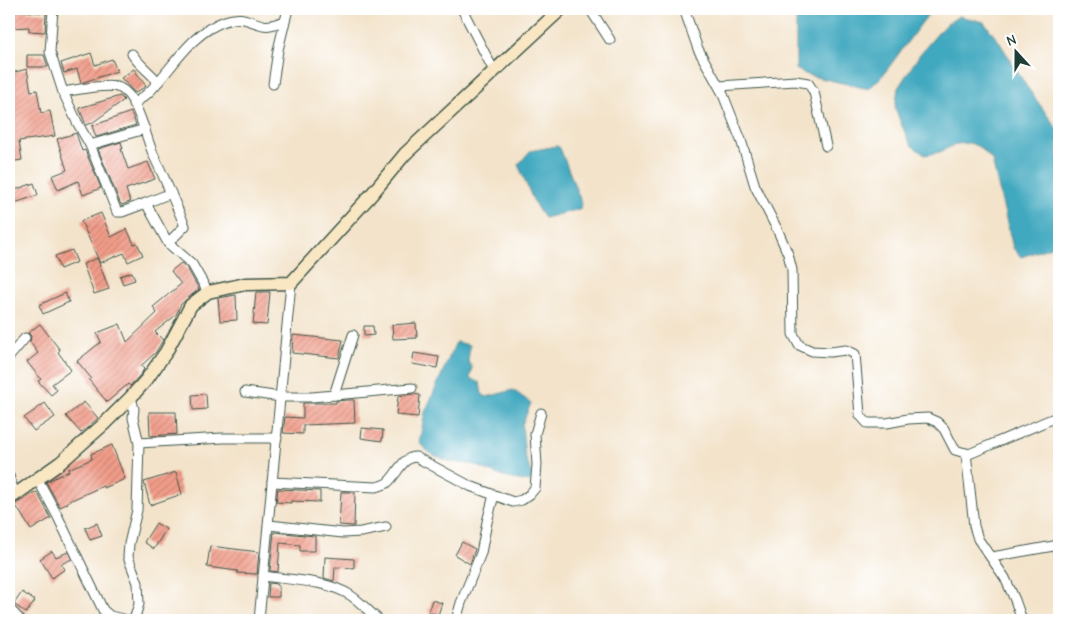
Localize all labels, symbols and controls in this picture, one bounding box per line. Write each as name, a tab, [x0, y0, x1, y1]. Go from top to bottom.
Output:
north arrow	[990, 28, 1040, 78]
text: N	[1004, 31, 1019, 50]

